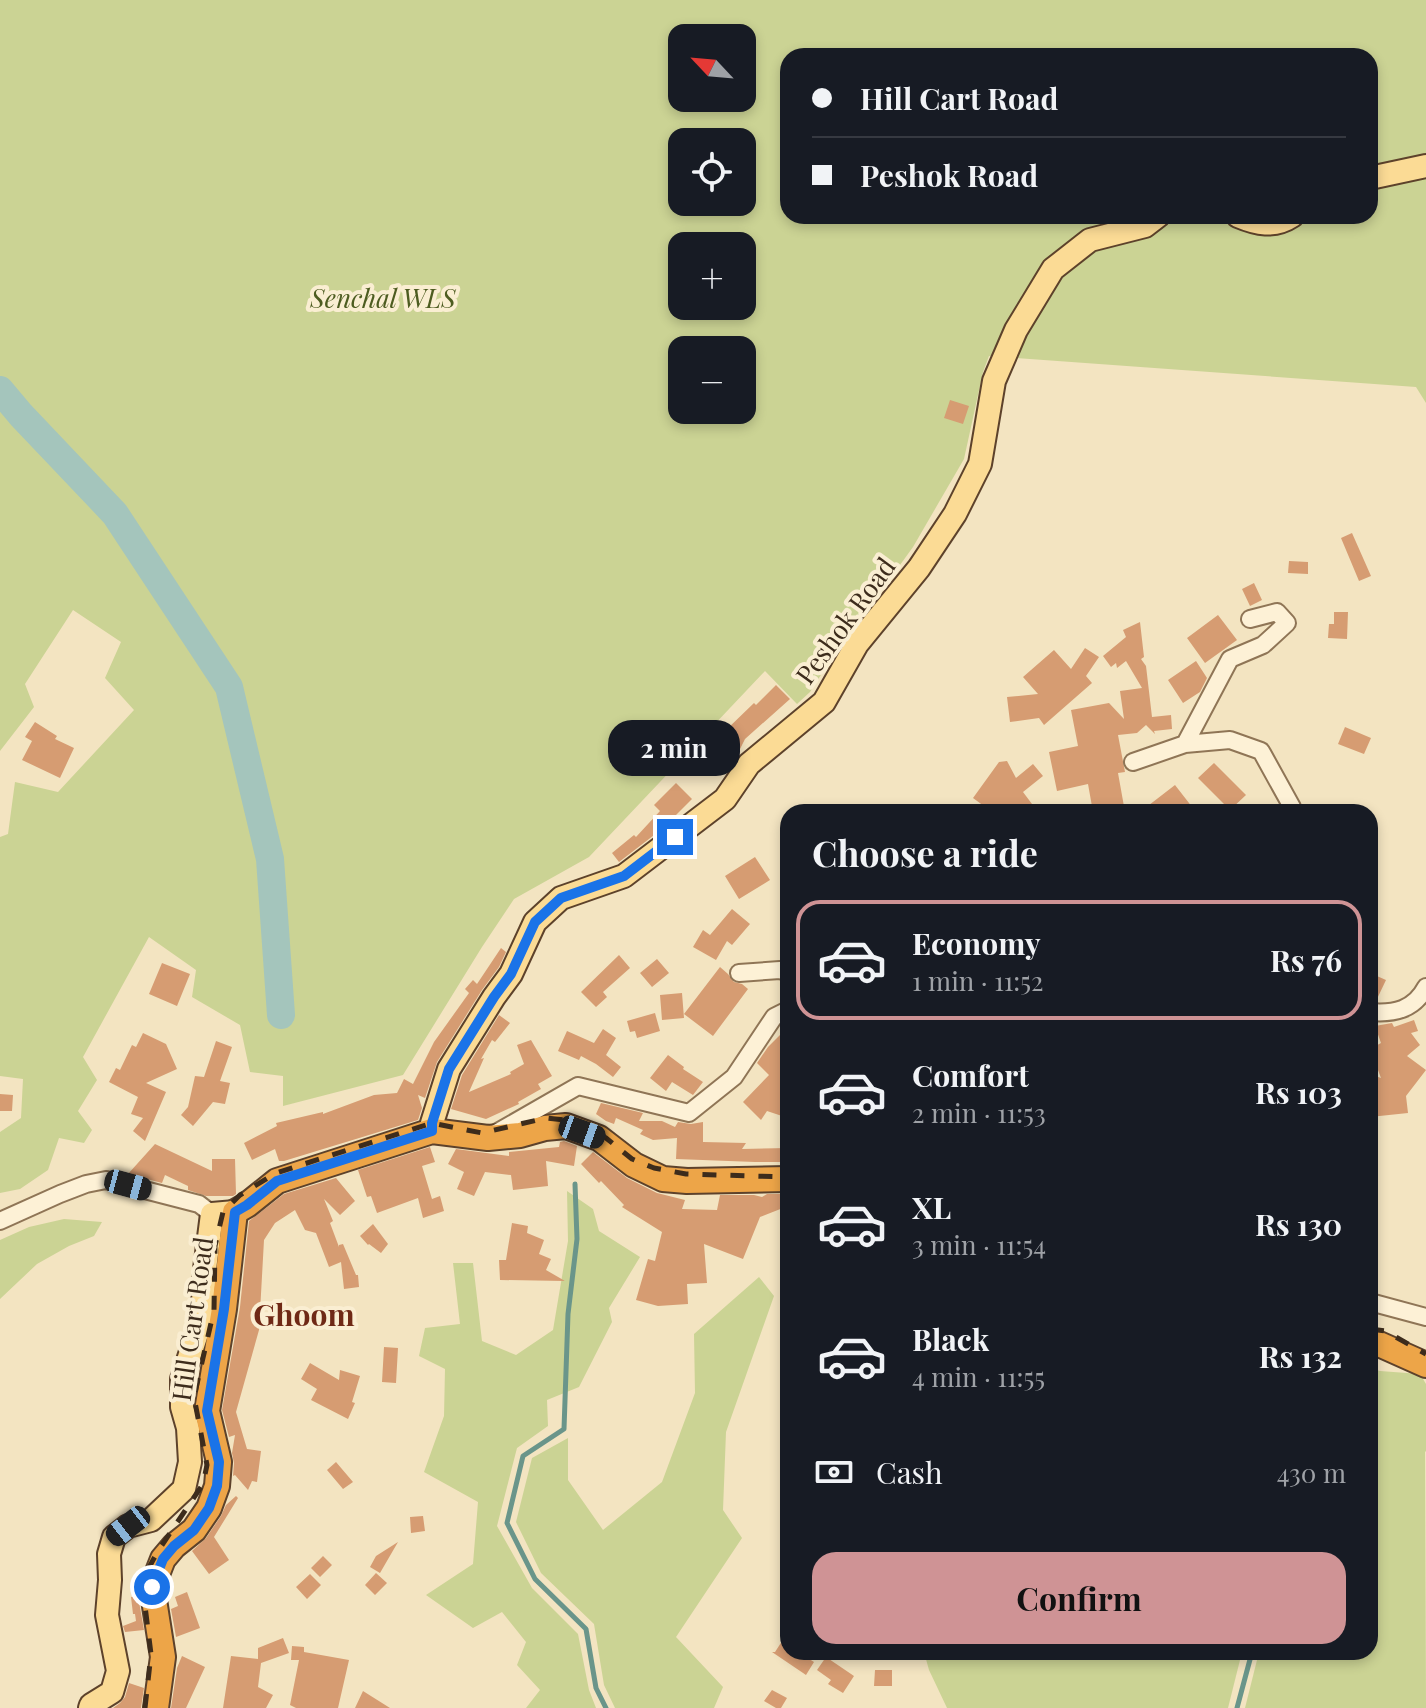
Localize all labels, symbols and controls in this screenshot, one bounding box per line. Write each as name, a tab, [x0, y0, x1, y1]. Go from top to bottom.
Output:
north arrow	[668, 24, 756, 112]
map controls	[668, 24, 756, 424]
text: Hill Cart Road	[860, 78, 1059, 118]
button: locate	[668, 128, 756, 216]
text: Peshok Road	[860, 155, 1038, 195]
button: +	[668, 232, 756, 320]
park label: Senchal WLS	[309, 280, 456, 315]
button: −	[668, 336, 756, 424]
street label: Peshok Road	[787, 550, 903, 691]
callout: 2 min	[609, 721, 741, 777]
text: 2 min	[640, 730, 708, 765]
route end	[657, 819, 693, 855]
text: Choose a ride	[812, 828, 1038, 876]
text: Economy	[912, 923, 1041, 963]
icon: car	[816, 924, 888, 996]
text: Rs 76	[1270, 940, 1342, 980]
text: 1 min · 11:52	[912, 963, 1044, 998]
text: Comfort	[912, 1055, 1029, 1095]
icon: car	[816, 1056, 888, 1128]
text: Rs 103	[1255, 1072, 1342, 1112]
text: 2 min · 11:53	[912, 1095, 1046, 1130]
car	[555, 1113, 609, 1151]
car	[102, 1167, 154, 1203]
text: XL	[912, 1187, 951, 1227]
icon: car	[816, 1188, 888, 1260]
text: Rs 130	[1255, 1204, 1342, 1244]
text: 3 min · 11:54	[912, 1227, 1046, 1262]
street label: Hill Cart Road	[163, 1234, 220, 1403]
district label: Ghoom	[253, 1294, 355, 1334]
text: Black	[912, 1319, 989, 1359]
icon: car	[816, 1320, 888, 1392]
text: Rs 132	[1259, 1336, 1342, 1376]
text: 4 min · 11:55	[912, 1359, 1045, 1394]
icon: cash	[812, 1450, 856, 1494]
text: Cash	[876, 1452, 943, 1492]
text: 430 m	[1277, 1455, 1346, 1490]
car	[102, 1502, 154, 1550]
button: Confirm	[812, 1552, 1346, 1644]
route start	[134, 1569, 170, 1605]

